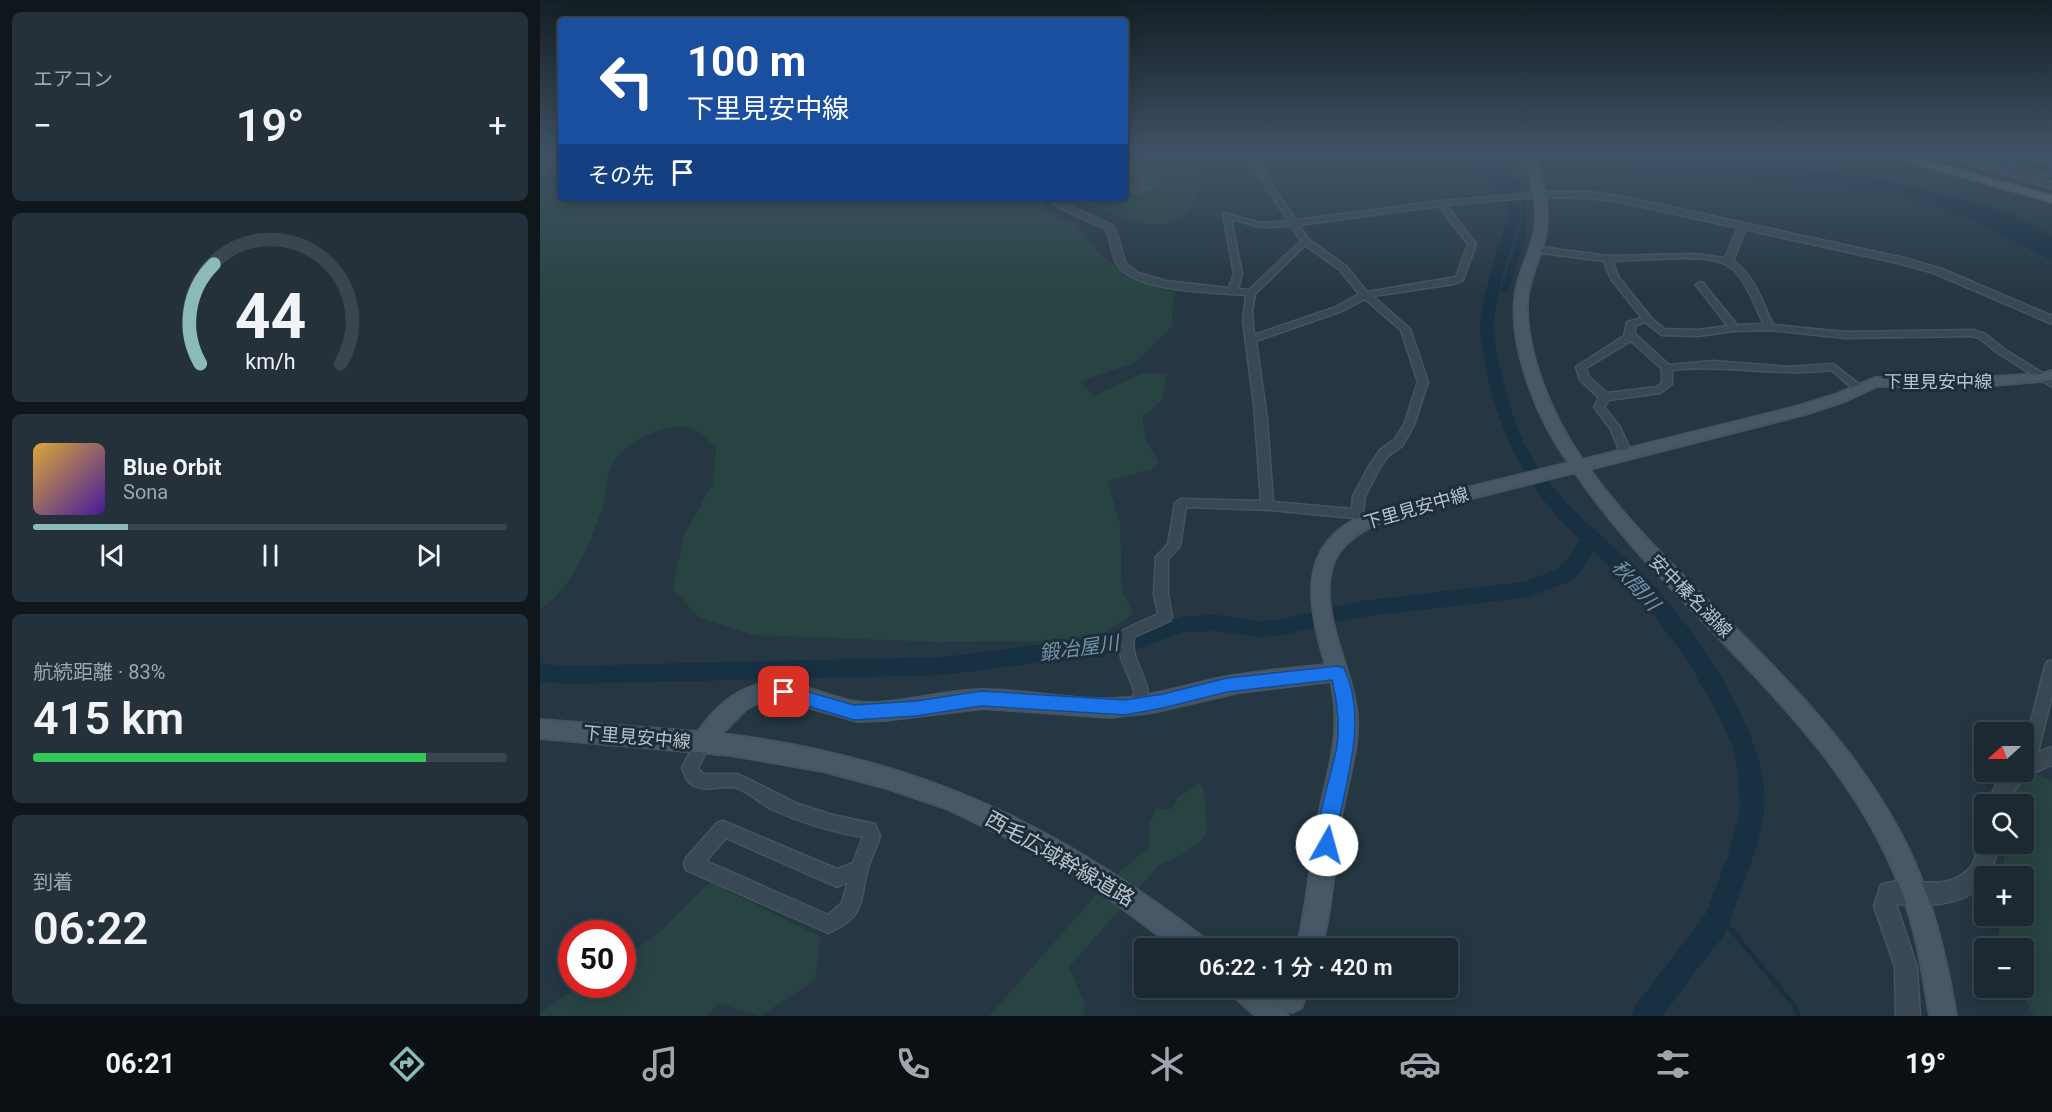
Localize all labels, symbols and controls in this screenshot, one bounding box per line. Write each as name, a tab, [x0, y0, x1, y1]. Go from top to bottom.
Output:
text: 100 m	[687, 37, 806, 86]
icon: left	[588, 42, 666, 120]
text: エアコン	[33, 67, 113, 91]
text: 下里見安中線	[687, 93, 849, 125]
text: 19°	[236, 99, 304, 152]
text: −	[33, 106, 52, 145]
text: +	[488, 106, 507, 145]
icon: arrive	[666, 156, 699, 189]
text: その先	[588, 163, 654, 188]
text: 44	[234, 280, 306, 353]
text: km/h	[245, 350, 295, 375]
street label: 下里見安中線	[1884, 371, 1992, 392]
text: Blue Orbit	[123, 455, 221, 480]
text: Sona	[123, 480, 168, 504]
street label: 下里見安中線	[1361, 483, 1471, 533]
icon: previous	[96, 539, 129, 572]
icon: pause	[254, 539, 287, 572]
icon: next	[412, 539, 445, 572]
street label: 安中榛名湖線	[1645, 550, 1737, 642]
water label: 秋間川	[1607, 555, 1666, 617]
water label: 鍛冶屋川	[1038, 630, 1122, 665]
text: 航続距離 · 83%	[33, 660, 165, 684]
pin	[758, 666, 809, 717]
icon: arrive	[767, 675, 800, 708]
text: 415 km	[33, 692, 184, 745]
street label: 下里見安中線	[582, 722, 692, 752]
north arrow	[1974, 722, 2034, 782]
map controls	[1974, 722, 2034, 998]
button: search	[1974, 794, 2034, 854]
street label: 西毛広域幹線道路	[981, 807, 1139, 911]
position arrow	[1295, 813, 1359, 877]
button: +	[1974, 866, 2034, 926]
text: 到着	[33, 870, 73, 894]
text: 06:22	[33, 902, 148, 955]
speed limit sign: 50	[558, 920, 636, 998]
button: −	[1974, 938, 2034, 998]
text: 06:22 · 1 分 · 420 m	[1199, 955, 1393, 980]
icon: directions	[386, 1043, 428, 1085]
icon: music	[639, 1043, 681, 1085]
icon: phone	[892, 1043, 934, 1085]
icon: climate	[1146, 1043, 1188, 1085]
icon: car	[1399, 1043, 1441, 1085]
icon: filters	[1652, 1043, 1694, 1085]
text: 06:21	[106, 1048, 175, 1080]
text: 19°	[1905, 1048, 1946, 1080]

